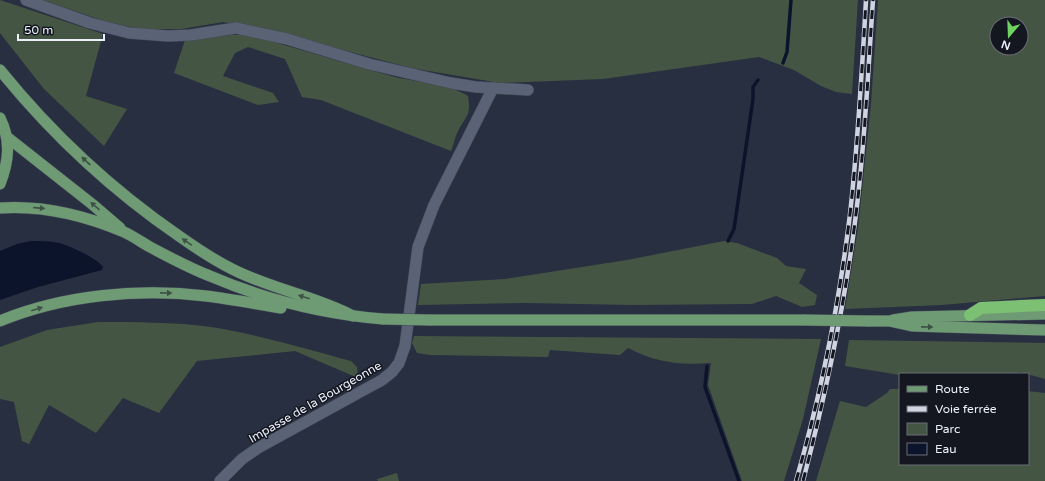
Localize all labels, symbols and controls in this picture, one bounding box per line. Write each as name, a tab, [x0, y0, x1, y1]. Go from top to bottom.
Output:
scale bar	[18, 16, 104, 42]
north arrow	[989, 16, 1029, 56]
text: 50 m	[24, 23, 53, 37]
text: N	[1000, 37, 1012, 53]
one-way arrow	[81, 157, 90, 166]
one-way arrow	[90, 202, 101, 211]
one-way arrow	[33, 205, 45, 211]
one-way arrow	[182, 238, 193, 246]
one-way arrow	[160, 290, 173, 296]
one-way arrow	[298, 294, 310, 300]
one-way arrow	[31, 305, 43, 311]
one-way arrow	[921, 324, 934, 330]
street label: Impasse de la Bourgeonne	[246, 358, 384, 446]
legend	[899, 373, 1029, 465]
text: Route	[935, 382, 970, 396]
text: Voie ferrée	[935, 402, 997, 416]
text: Parc	[935, 422, 960, 436]
text: Eau	[935, 442, 957, 456]

